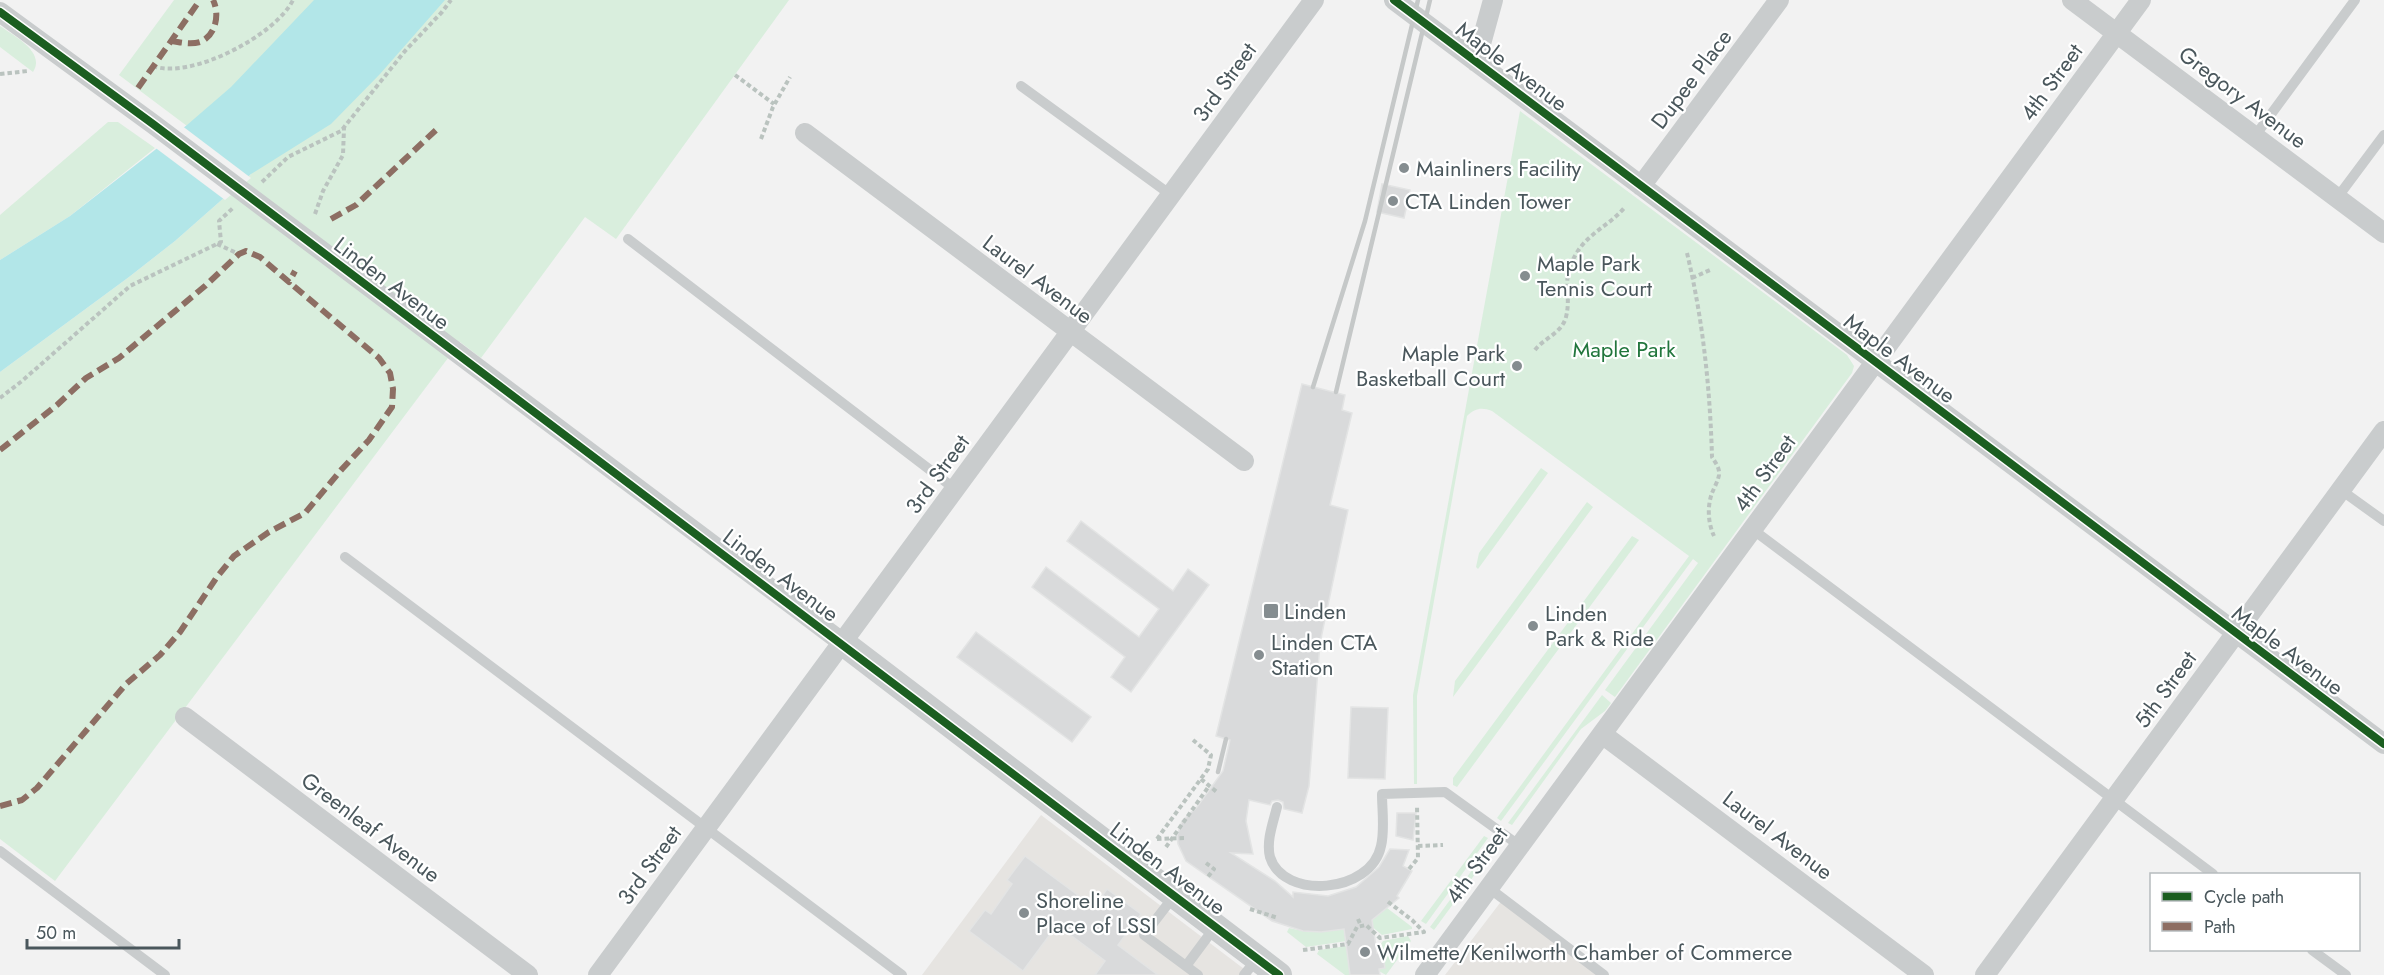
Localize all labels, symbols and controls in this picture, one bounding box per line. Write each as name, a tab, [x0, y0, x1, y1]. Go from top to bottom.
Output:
street label: Maple Avenue	[1449, 13, 1575, 119]
street label: Dupee Place	[1643, 22, 1739, 136]
street label: 3rd Street	[1184, 35, 1264, 128]
street label: 4th Street	[2012, 36, 2090, 127]
street label: Gregory Avenue	[2172, 38, 2314, 156]
place label: Mainliners Facility	[1416, 152, 1582, 184]
marker: Mainliners Facility	[1397, 161, 1411, 175]
place label: CTA Linden Tower	[1405, 185, 1571, 217]
marker: CTA Linden Tower	[1386, 194, 1400, 208]
street label: Laurel Avenue	[976, 227, 1100, 331]
street label: Linden Avenue	[327, 229, 457, 337]
place label: Maple Park Tennis Court	[1537, 247, 1653, 304]
marker: Maple Park Tennis Court	[1518, 269, 1532, 283]
street label: Maple Avenue	[1837, 305, 1963, 411]
park label: Maple Park	[1572, 333, 1676, 365]
place label: Maple Park Basketball Court	[1356, 337, 1506, 394]
marker: Maple Park Basketball Court	[1510, 359, 1524, 373]
street label: 3rd Street	[897, 427, 977, 520]
street label: 4th Street	[1725, 427, 1803, 518]
street label: Linden Avenue	[716, 521, 846, 629]
place label: Linden	[1284, 595, 1347, 627]
place label: Linden Park & Ride	[1545, 597, 1654, 654]
street label: Maple Avenue	[2225, 597, 2351, 703]
marker: Linden	[1262, 602, 1280, 620]
marker: Linden Park & Ride	[1526, 619, 1540, 633]
place label: Linden CTA Station	[1271, 626, 1378, 683]
street label: 5th Street	[2126, 643, 2204, 734]
marker: Linden CTA Station	[1252, 648, 1266, 662]
street label: Greenleaf Avenue	[295, 764, 447, 890]
street label: Laurel Avenue	[1716, 783, 1840, 887]
street label: Linden Avenue	[1103, 814, 1233, 922]
street label: 3rd Street	[609, 818, 689, 911]
street label: 4th Street	[1437, 819, 1515, 910]
legend	[2150, 873, 2360, 951]
place label: Shoreline Place of LSSI	[1036, 884, 1156, 941]
text: Cycle path	[2204, 884, 2284, 910]
marker: Shoreline Place of LSSI	[1017, 906, 1031, 920]
scale bar	[27, 912, 178, 950]
text: Path	[2204, 914, 2236, 940]
text: 50 m	[36, 920, 76, 946]
place label: Wilmette/Kenilworth Chamber of Commerce	[1377, 936, 1792, 968]
marker: Wilmette/Kenilworth Chamber of Commerce	[1358, 945, 1372, 959]

